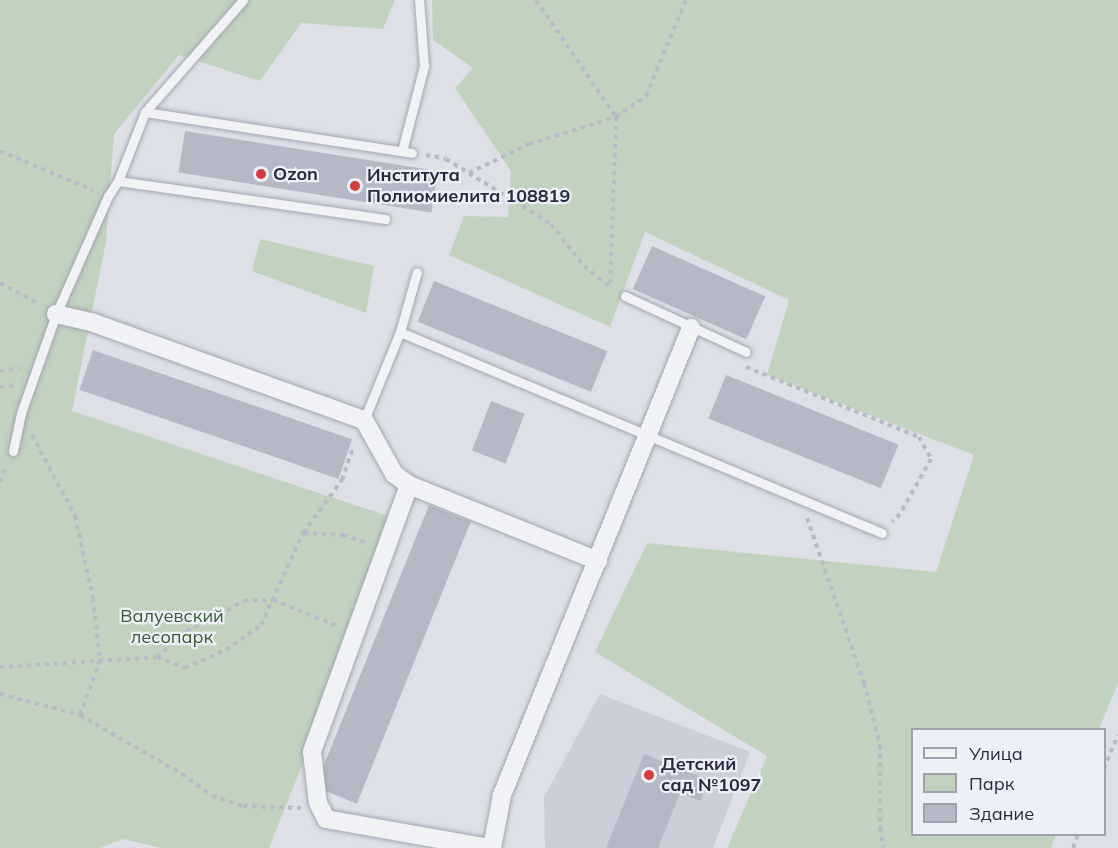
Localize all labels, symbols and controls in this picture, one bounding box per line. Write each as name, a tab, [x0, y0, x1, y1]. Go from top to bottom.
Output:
place label: Ozon	[273, 163, 318, 185]
place label: Института Полиомиелита 108819	[367, 165, 570, 207]
marker: Ozon	[254, 167, 268, 181]
marker: Института Полиомиелита 108819	[348, 179, 362, 193]
park label: Валуевский лесопарк	[120, 606, 224, 648]
legend	[911, 728, 1106, 836]
text: Улица	[969, 742, 1023, 765]
place label: Детский сад №1097	[661, 754, 761, 796]
marker: Детский сад №1097	[642, 768, 656, 782]
text: Парк	[969, 772, 1014, 795]
text: Здание	[969, 802, 1034, 825]

